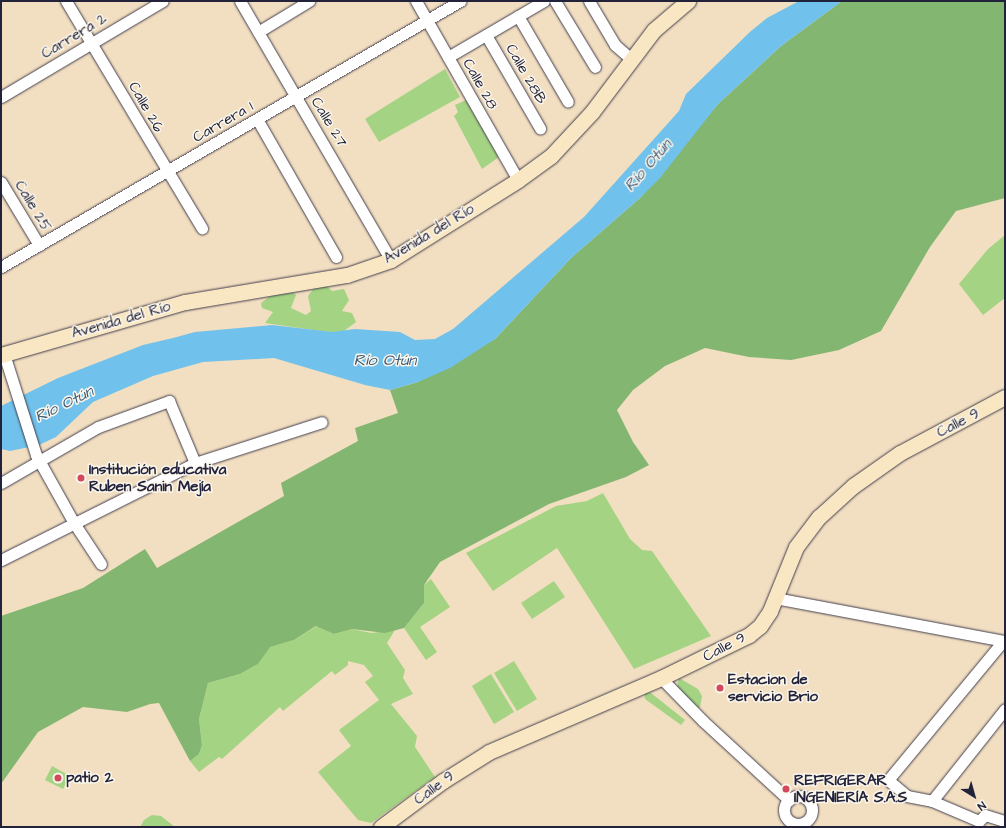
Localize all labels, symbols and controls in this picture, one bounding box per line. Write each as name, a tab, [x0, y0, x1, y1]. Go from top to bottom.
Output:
street label: Carrera 2	[38, 9, 110, 63]
street label: Calle 28B	[502, 41, 550, 107]
street label: Calle 28	[459, 55, 501, 113]
street label: Calle 26	[124, 79, 168, 135]
street label: Calle 27	[307, 94, 351, 150]
street label: Carrera 1	[190, 98, 256, 146]
water label: Río Otún	[620, 135, 676, 195]
street label: Calle 25	[11, 177, 55, 235]
street label: Avenida del Río	[381, 200, 477, 268]
street label: Avenida del Río	[69, 297, 173, 343]
water label: Río Otún	[354, 350, 416, 370]
water label: Río Otún	[32, 382, 96, 426]
street label: Calle 9	[934, 405, 982, 441]
place label: Institución educativa Ruben Sanin Mejía	[89, 460, 226, 495]
marker: Institución educativa Ruben Sanin Mejía	[76, 473, 86, 483]
street label: Calle 9	[700, 628, 748, 666]
place label: Estacion de servicio Brio	[728, 670, 818, 705]
marker: Estacion de servicio Brio	[715, 683, 725, 693]
street label: Calle 9	[410, 767, 458, 809]
place label: patio 2	[66, 769, 113, 787]
place label: REFRIGERAR INGENIERÍA S.A.S	[794, 771, 907, 806]
marker: patio 2	[53, 773, 63, 783]
north arrow	[954, 776, 994, 816]
marker: REFRIGERAR INGENIERÍA S.A.S	[781, 784, 791, 794]
text: N	[974, 798, 989, 814]

